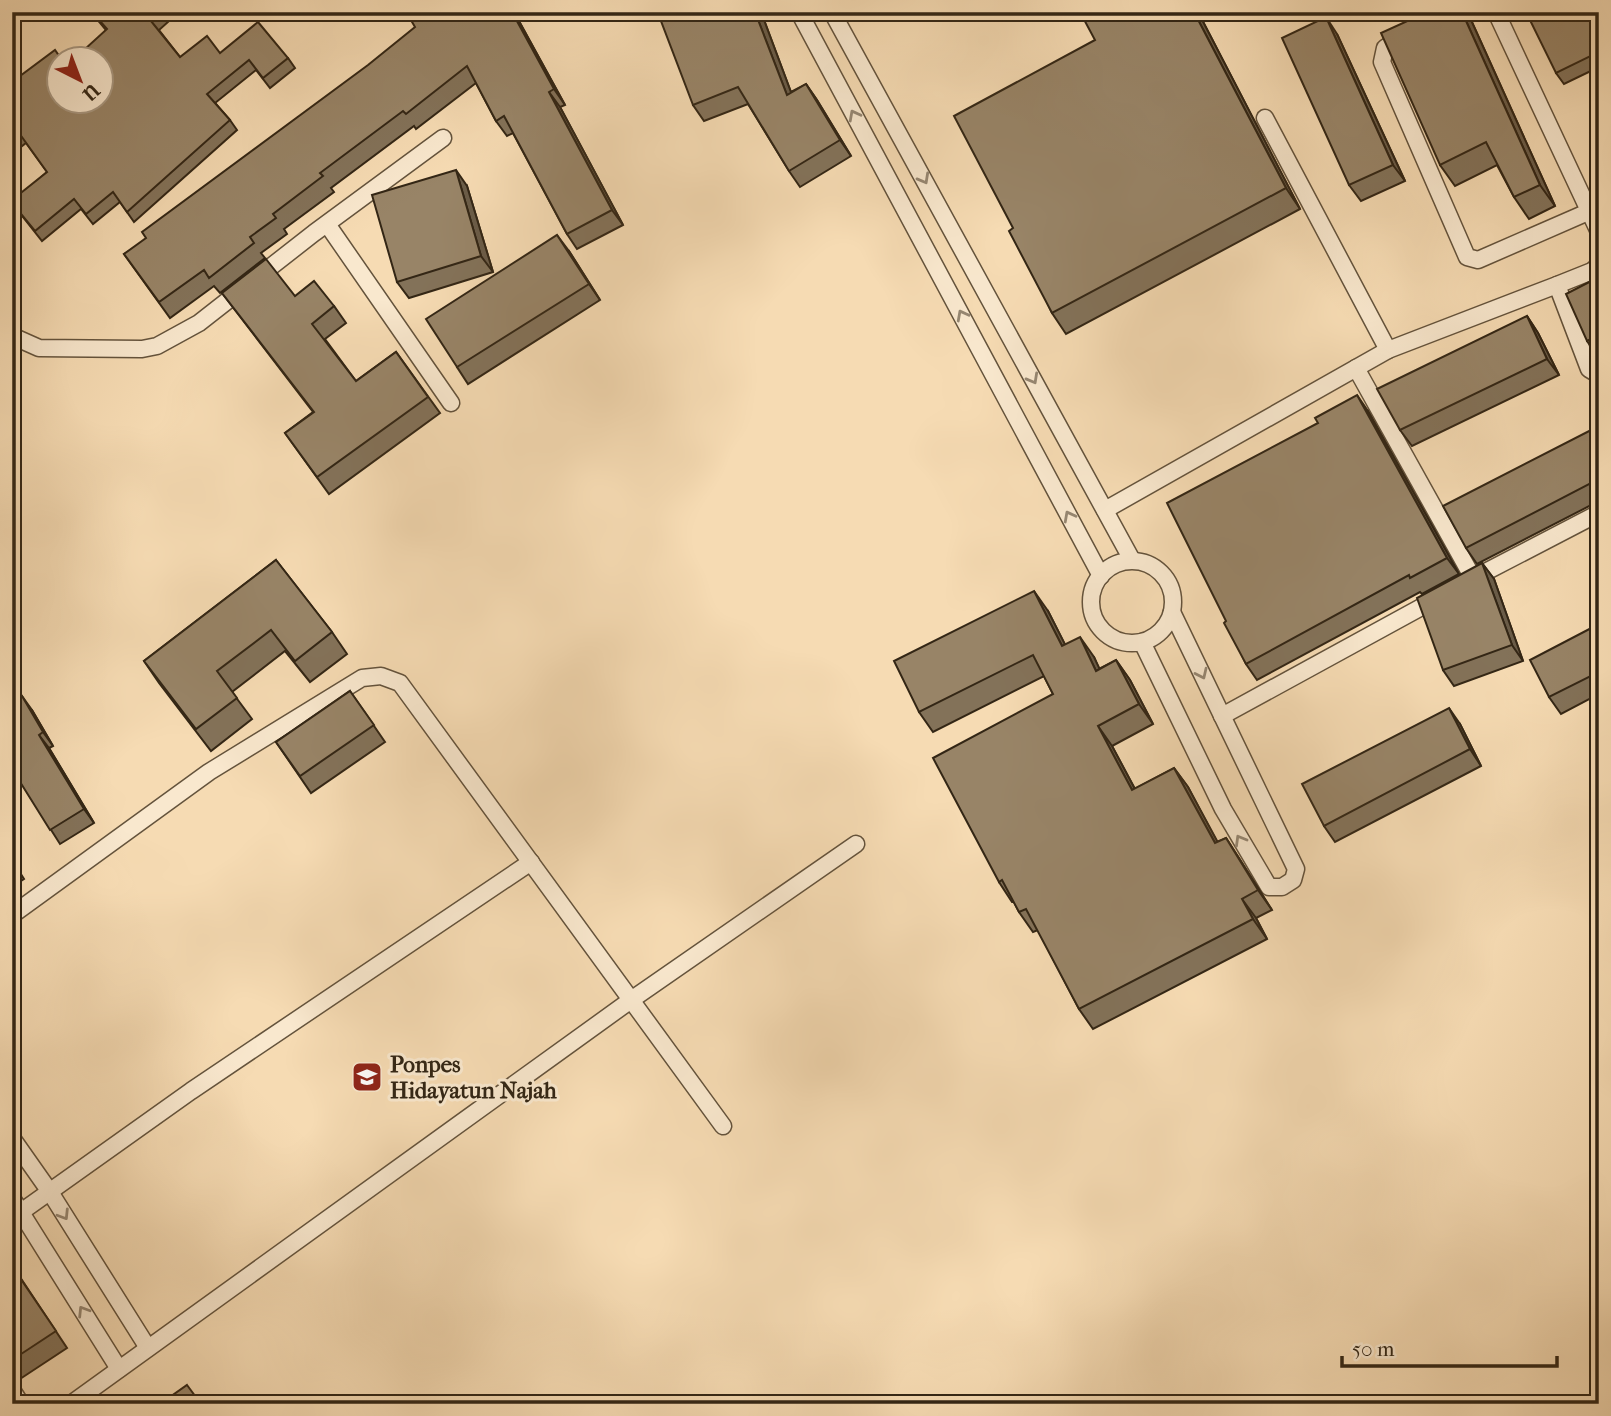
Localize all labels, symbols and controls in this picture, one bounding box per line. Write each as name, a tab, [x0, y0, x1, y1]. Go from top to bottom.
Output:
north arrow	[46, 46, 116, 116]
text: U	[78, 78, 104, 105]
one-way arrow	[849, 109, 862, 122]
one-way arrow	[915, 172, 929, 185]
one-way arrow	[956, 310, 970, 322]
one-way arrow	[1025, 372, 1038, 384]
one-way arrow	[1064, 510, 1077, 523]
one-way arrow	[1193, 667, 1207, 679]
one-way arrow	[1236, 834, 1249, 847]
place label: Ponpes Hidayatun Najah	[390, 1051, 558, 1104]
school or university icon: Ponpes Hidayatun Najah	[350, 1060, 384, 1094]
one-way arrow	[56, 1207, 69, 1220]
one-way arrow	[79, 1306, 92, 1319]
scale bar	[1342, 1325, 1557, 1369]
text: 50 m	[1352, 1337, 1395, 1361]

